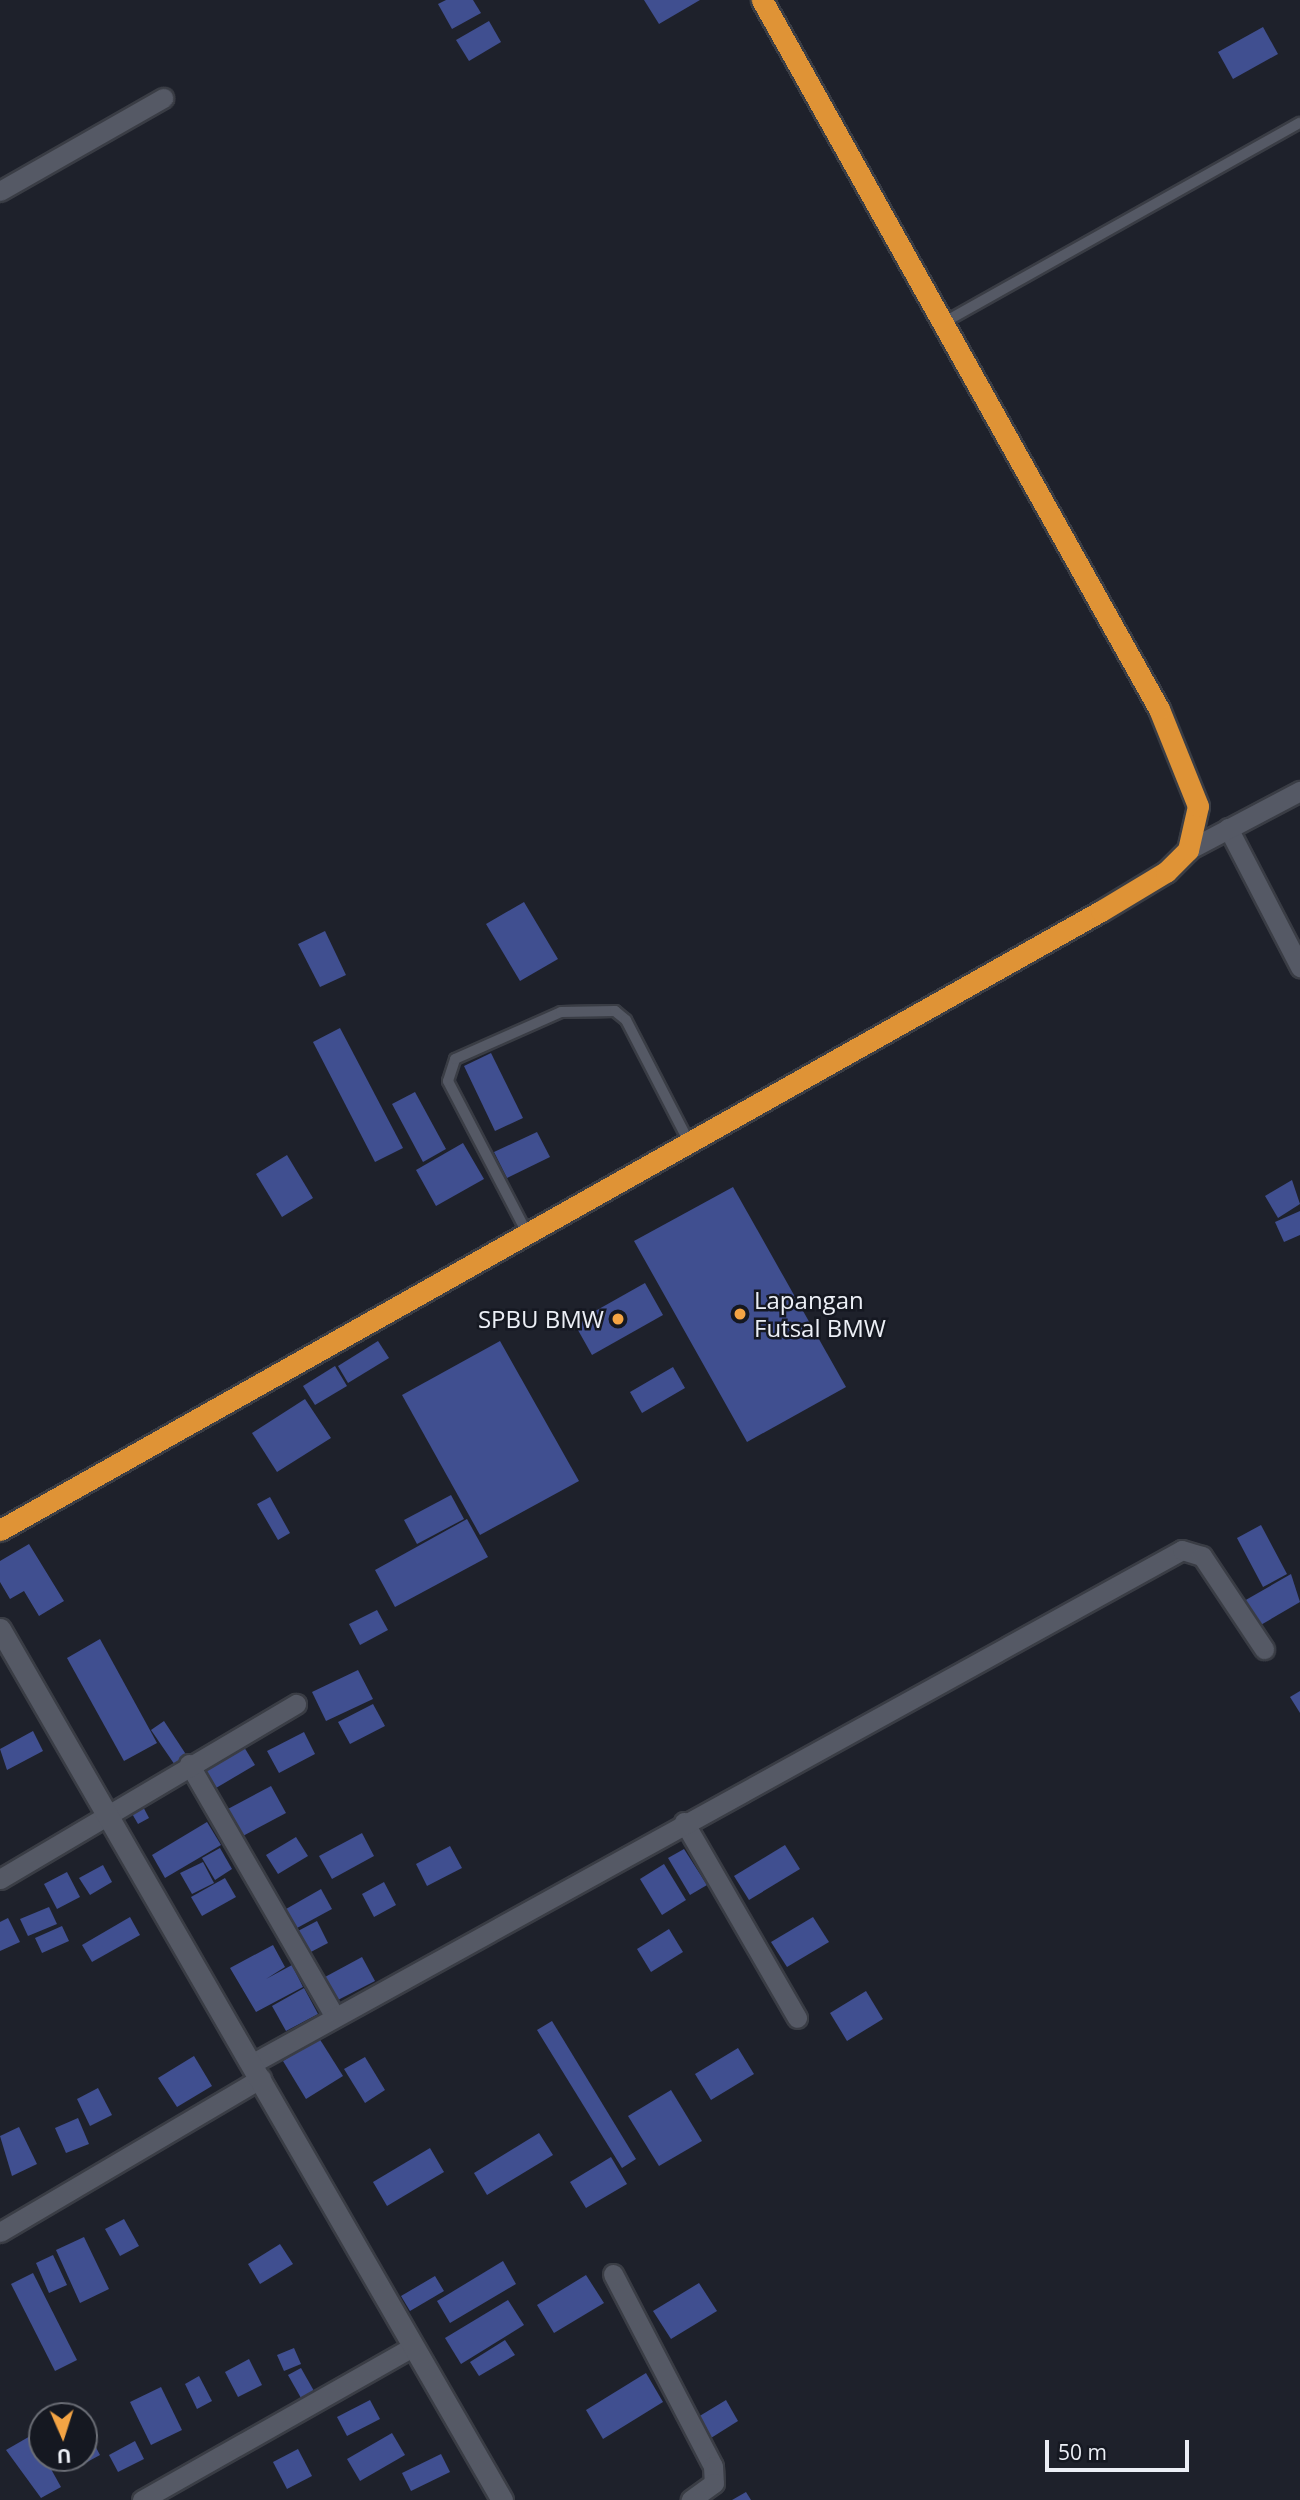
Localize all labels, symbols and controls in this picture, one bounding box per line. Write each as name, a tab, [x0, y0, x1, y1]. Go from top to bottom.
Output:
place label: Lapangan Futsal BMW	[754, 1286, 886, 1342]
place label: SPBU BMW	[478, 1305, 604, 1333]
marker: Lapangan Futsal BMW	[732, 1306, 748, 1322]
marker: SPBU BMW	[610, 1311, 626, 1327]
north arrow	[28, 2402, 98, 2472]
scale bar	[1048, 2426, 1192, 2470]
text: 50 m	[1058, 2438, 1107, 2466]
text: U	[56, 2443, 72, 2469]

